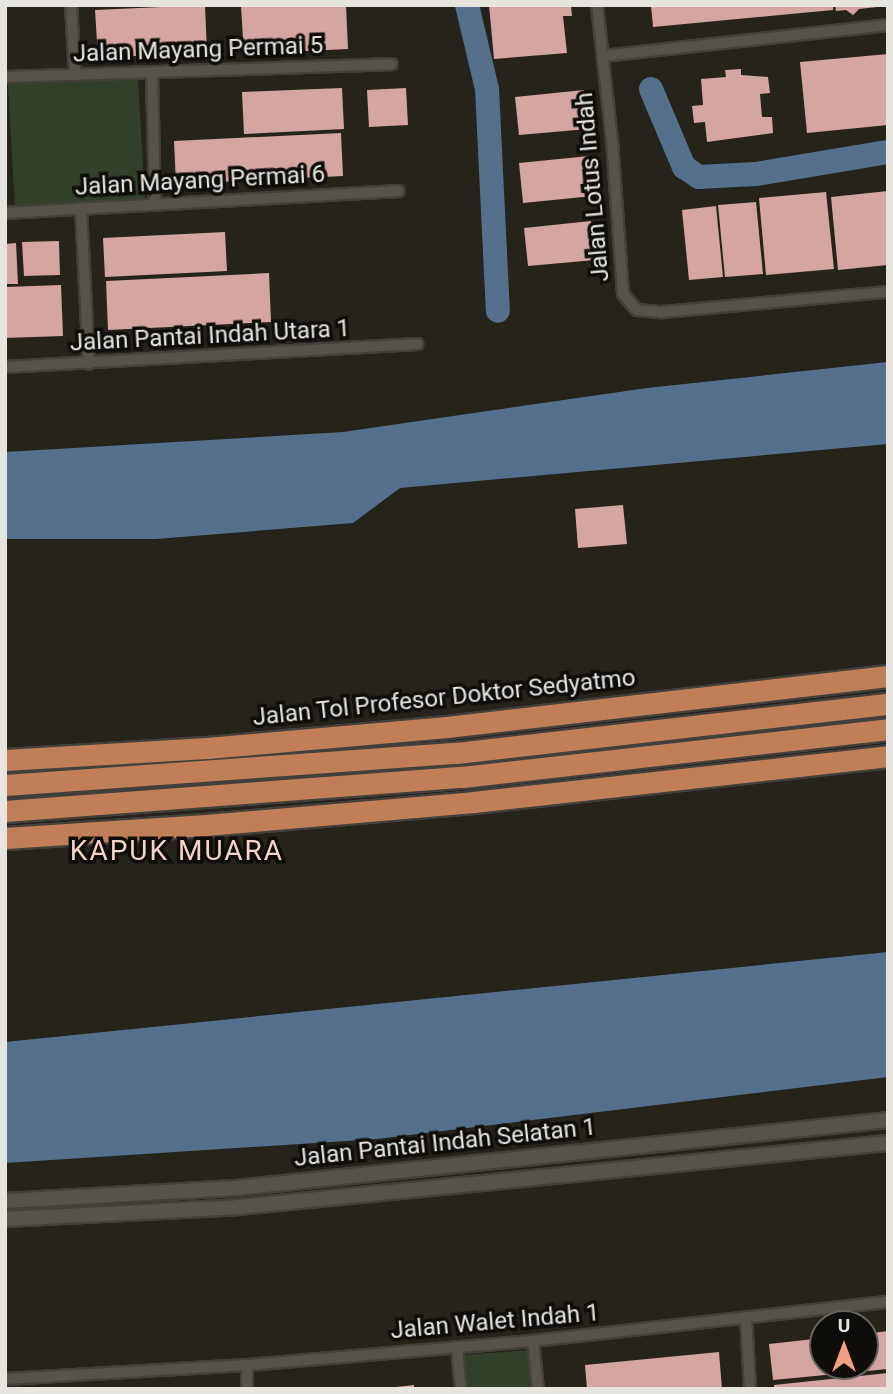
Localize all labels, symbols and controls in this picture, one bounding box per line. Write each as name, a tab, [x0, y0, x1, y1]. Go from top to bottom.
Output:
street label: Jalan Mayang Permai 5	[72, 31, 324, 69]
street label: Jalan Lotus Indah	[570, 91, 616, 283]
street label: Jalan Mayang Permai 6	[74, 160, 326, 202]
street label: Jalan Pantai Indah Utara 1	[69, 314, 351, 358]
street label: Jalan Tol Profesor Doktor Sedyatmo	[251, 664, 637, 732]
district label: KAPUK MUARA	[71, 834, 283, 868]
street label: Jalan Pantai Indah Selatan 1	[293, 1113, 597, 1173]
street label: Jalan Walet Indah 1	[389, 1299, 601, 1345]
north arrow	[809, 1310, 879, 1380]
text: U	[838, 1314, 850, 1337]

